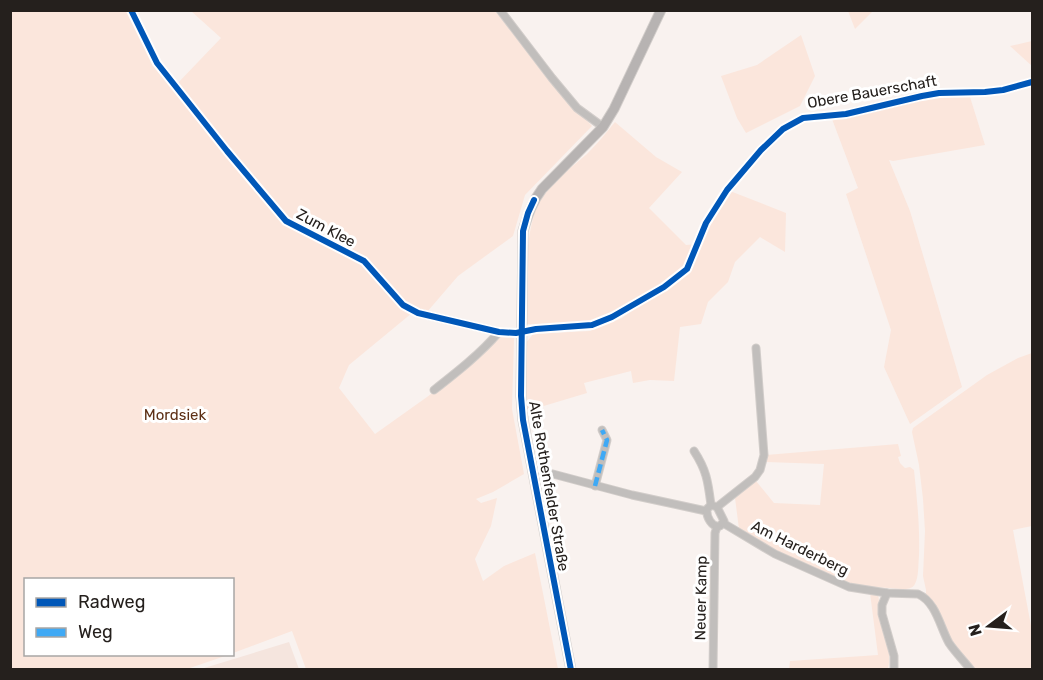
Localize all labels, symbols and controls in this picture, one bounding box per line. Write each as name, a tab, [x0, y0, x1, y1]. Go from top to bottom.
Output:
street label: Obere Bauerschaft	[806, 72, 938, 112]
street label: Zum Klee	[293, 205, 359, 251]
street label: Alte Rothenfelder Straße	[525, 399, 573, 573]
park label: Mordsiek	[144, 406, 206, 424]
street label: Am Harderberg	[748, 517, 852, 579]
street label: Neuer Kamp	[691, 555, 711, 641]
legend	[24, 578, 234, 656]
text: Radweg	[78, 591, 145, 613]
north arrow	[959, 596, 1019, 656]
text: Weg	[78, 621, 113, 643]
text: N	[964, 622, 986, 638]

